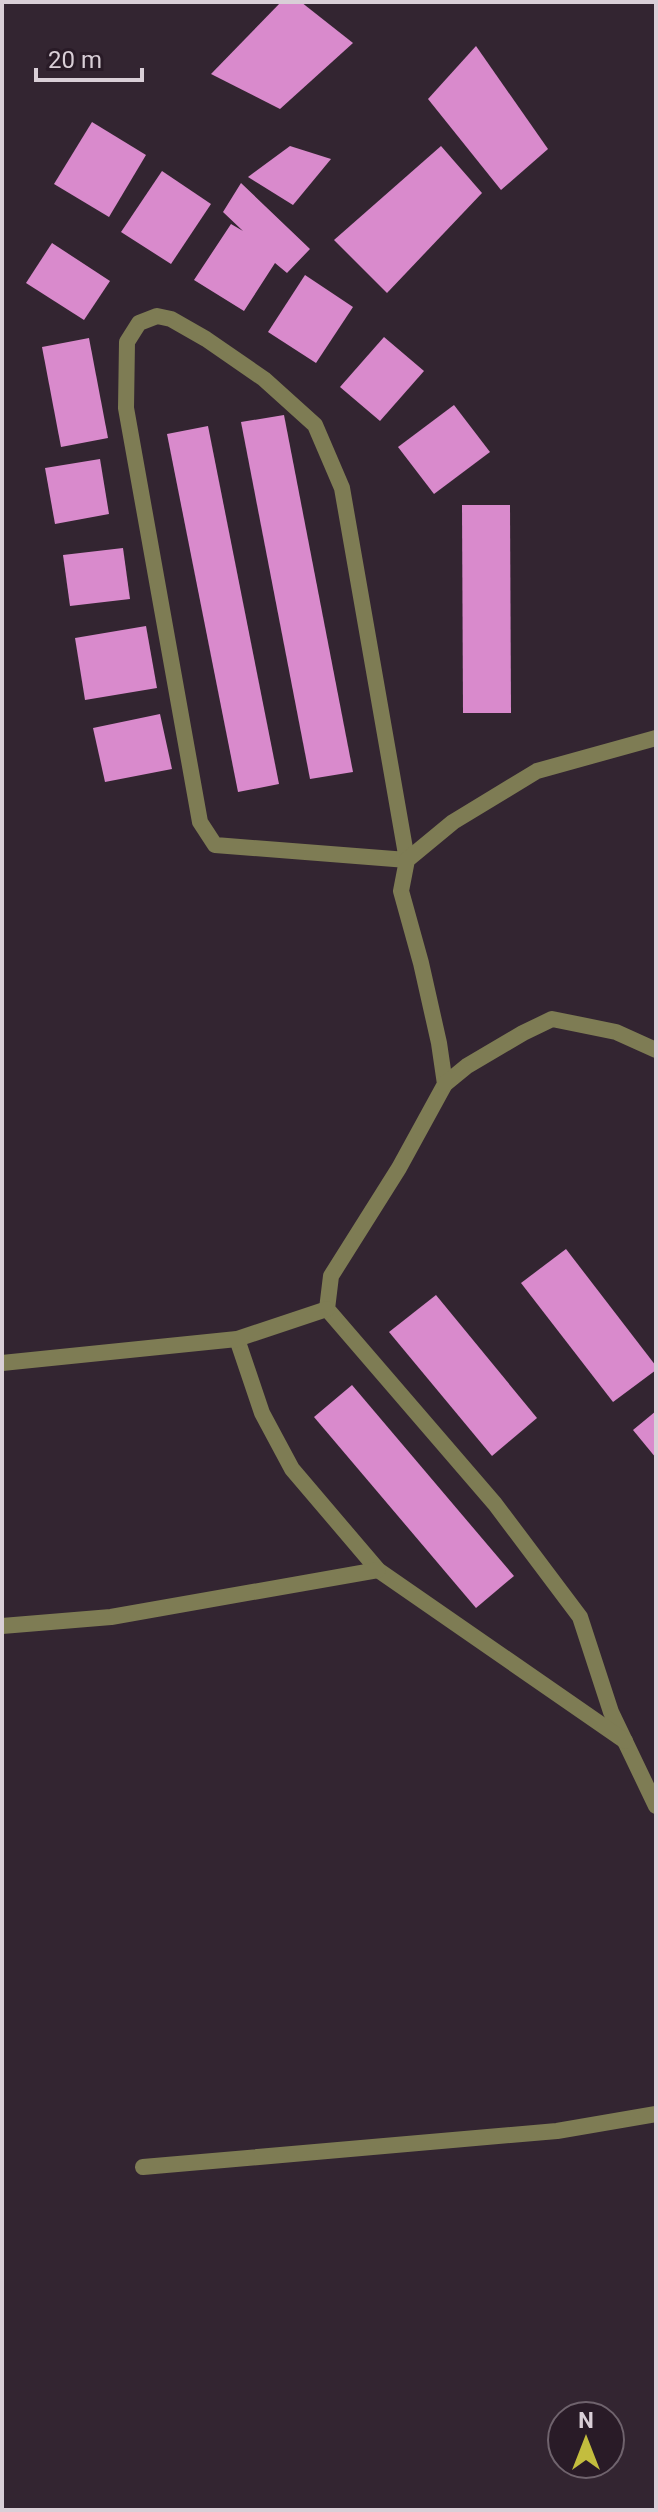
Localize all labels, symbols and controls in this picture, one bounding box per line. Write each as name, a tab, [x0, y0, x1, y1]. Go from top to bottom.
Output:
scale bar	[36, 32, 142, 82]
text: 20 m	[48, 46, 102, 74]
north arrow	[546, 2400, 626, 2480]
text: N	[578, 2408, 594, 2433]

